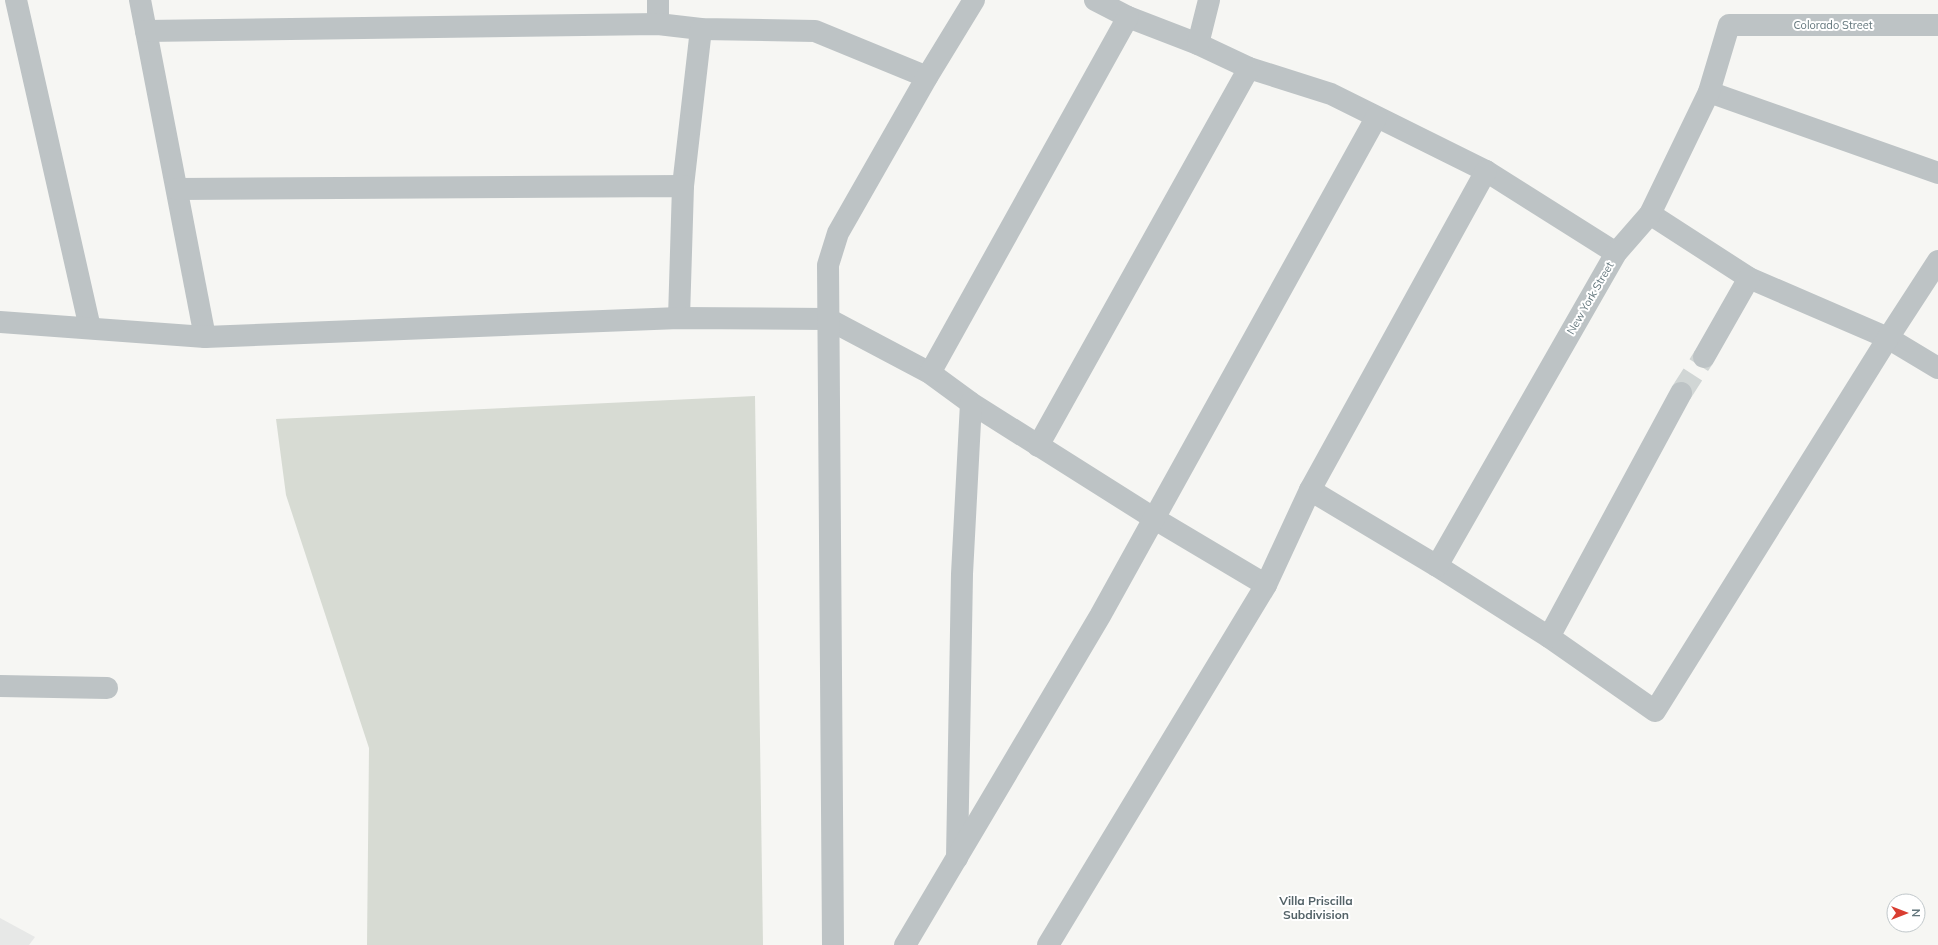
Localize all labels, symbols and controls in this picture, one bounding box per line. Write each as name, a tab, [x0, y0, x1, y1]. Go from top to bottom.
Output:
street label: Colorado Street	[1793, 18, 1873, 32]
street label: New York Street	[1564, 259, 1617, 337]
district label: Villa Priscilla Subdivision	[1278, 893, 1353, 922]
north arrow	[1886, 893, 1926, 933]
text: N	[1909, 909, 1923, 917]

